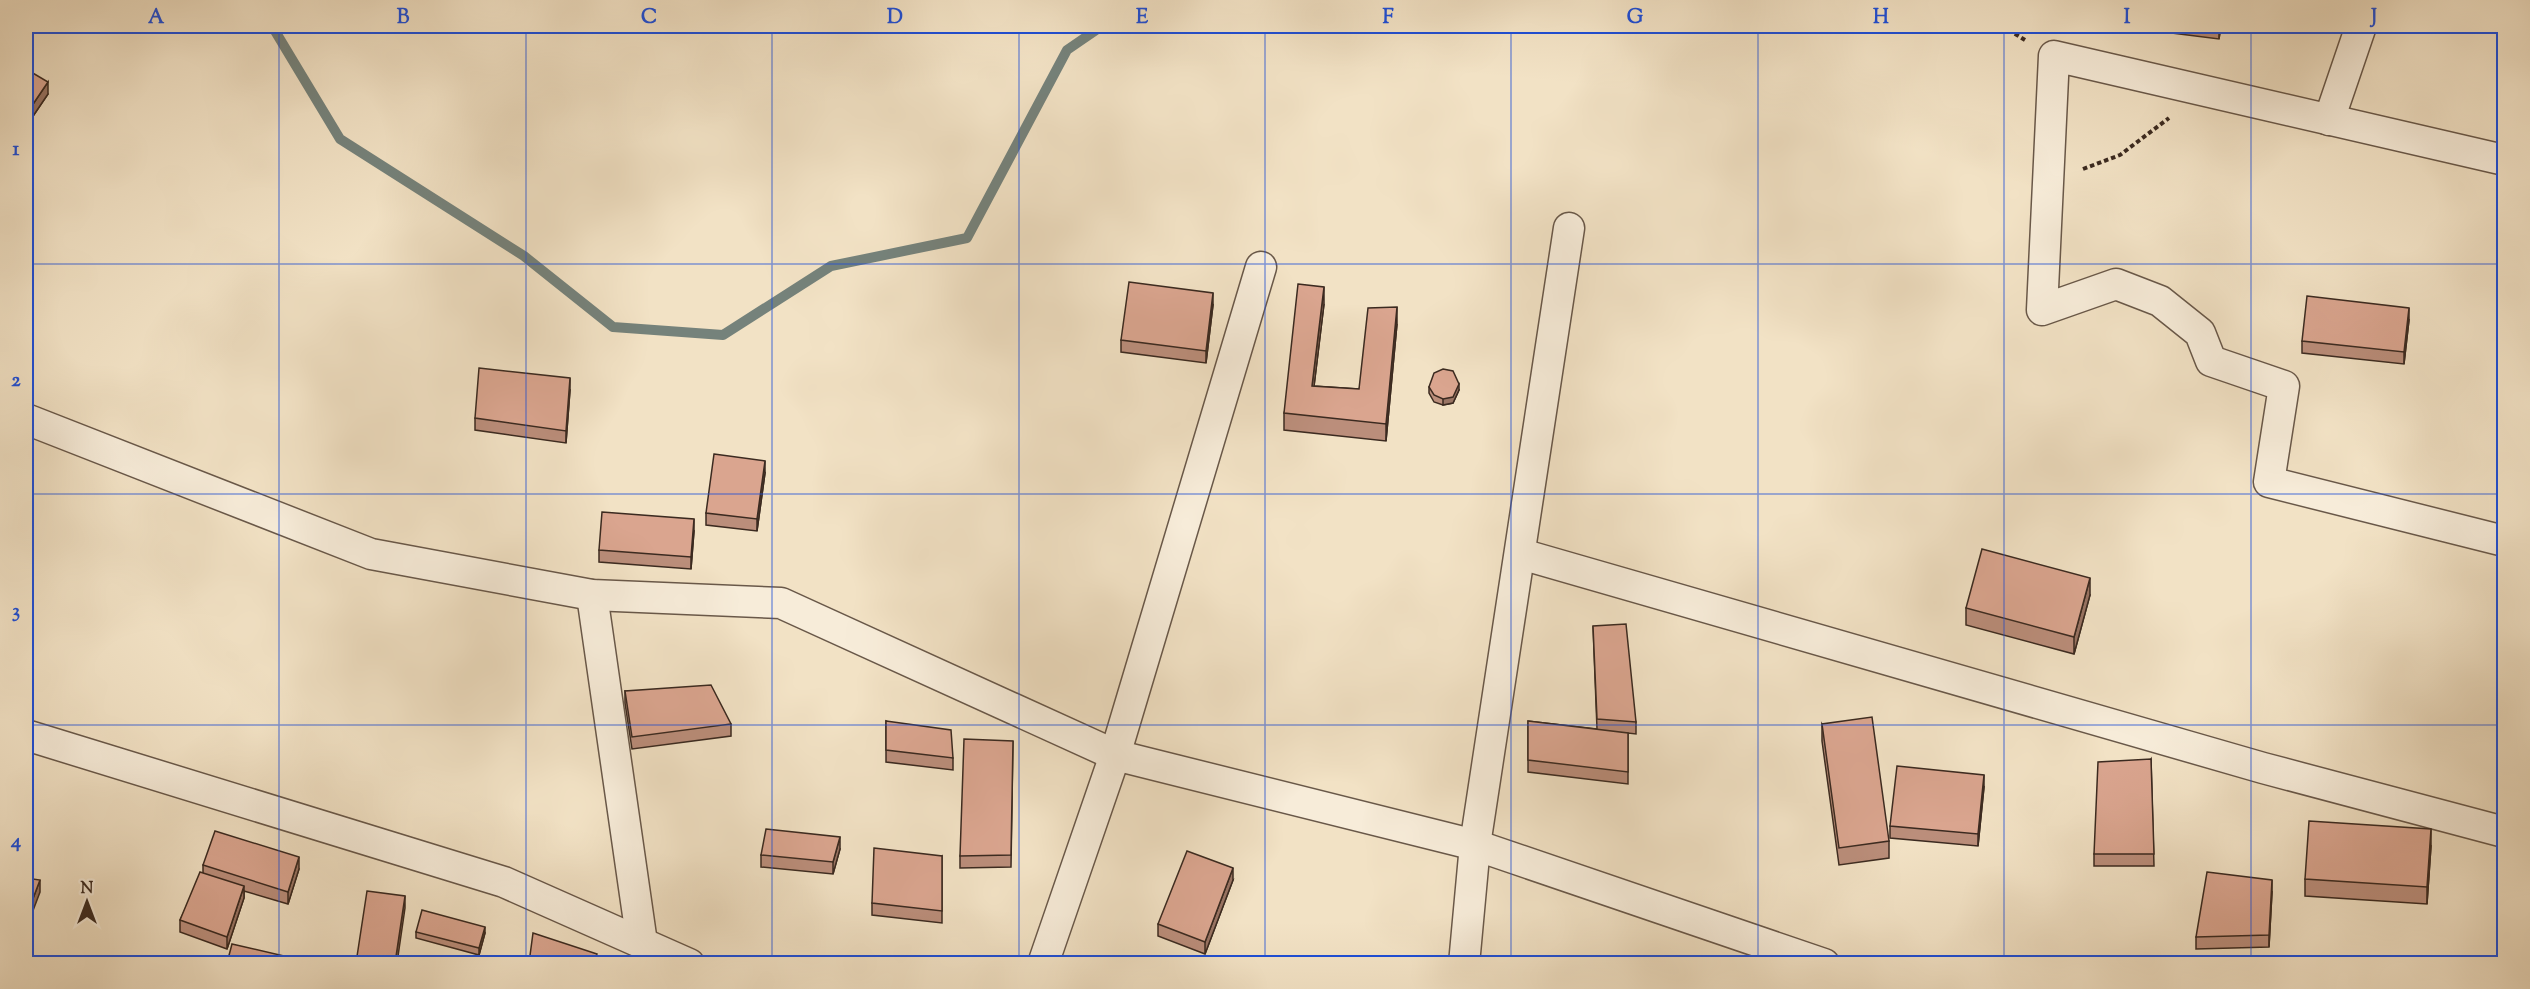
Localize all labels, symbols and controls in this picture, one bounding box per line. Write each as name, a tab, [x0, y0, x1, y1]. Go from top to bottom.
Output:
text: A	[148, 4, 165, 33]
text: B	[397, 4, 410, 33]
text: C	[641, 4, 657, 33]
text: D	[887, 4, 903, 33]
text: E	[1136, 4, 1149, 33]
text: F	[1382, 4, 1394, 33]
text: G	[1627, 4, 1644, 33]
text: H	[1873, 4, 1889, 33]
text: I	[2124, 4, 2131, 33]
text: J	[2369, 4, 2377, 33]
text: 1	[13, 136, 20, 165]
text: 2	[11, 367, 21, 396]
text: 3	[12, 598, 20, 627]
text: 4	[10, 828, 21, 857]
north arrow	[57, 872, 117, 932]
text: N	[81, 878, 94, 901]

